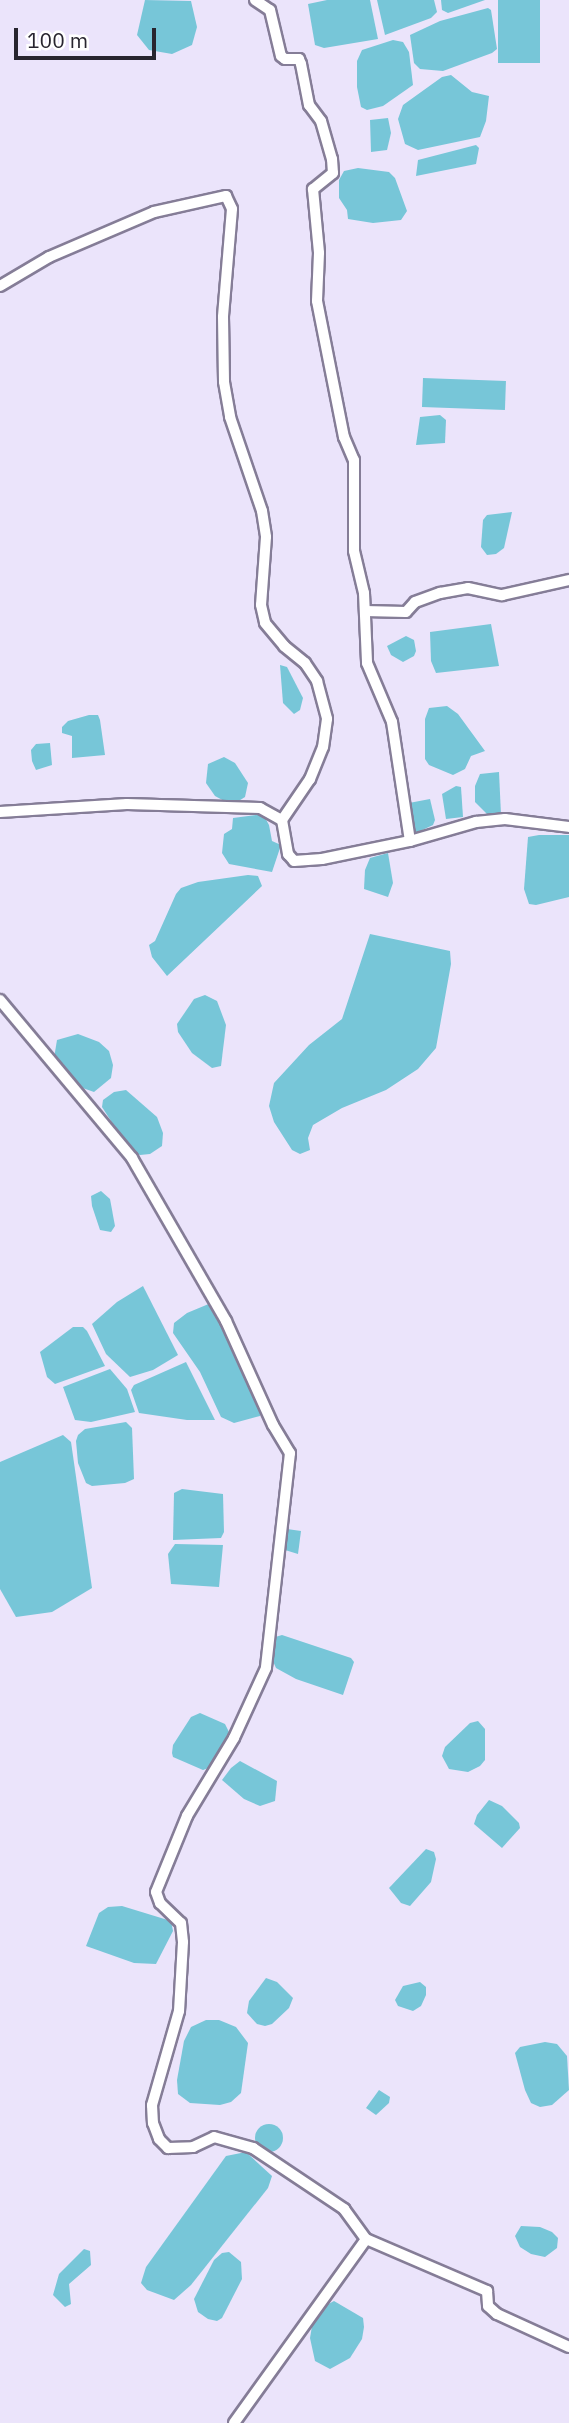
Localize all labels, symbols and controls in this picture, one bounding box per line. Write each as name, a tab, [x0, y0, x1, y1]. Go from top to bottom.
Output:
scale bar	[18, 14, 159, 58]
text: 100 m	[27, 26, 88, 54]

